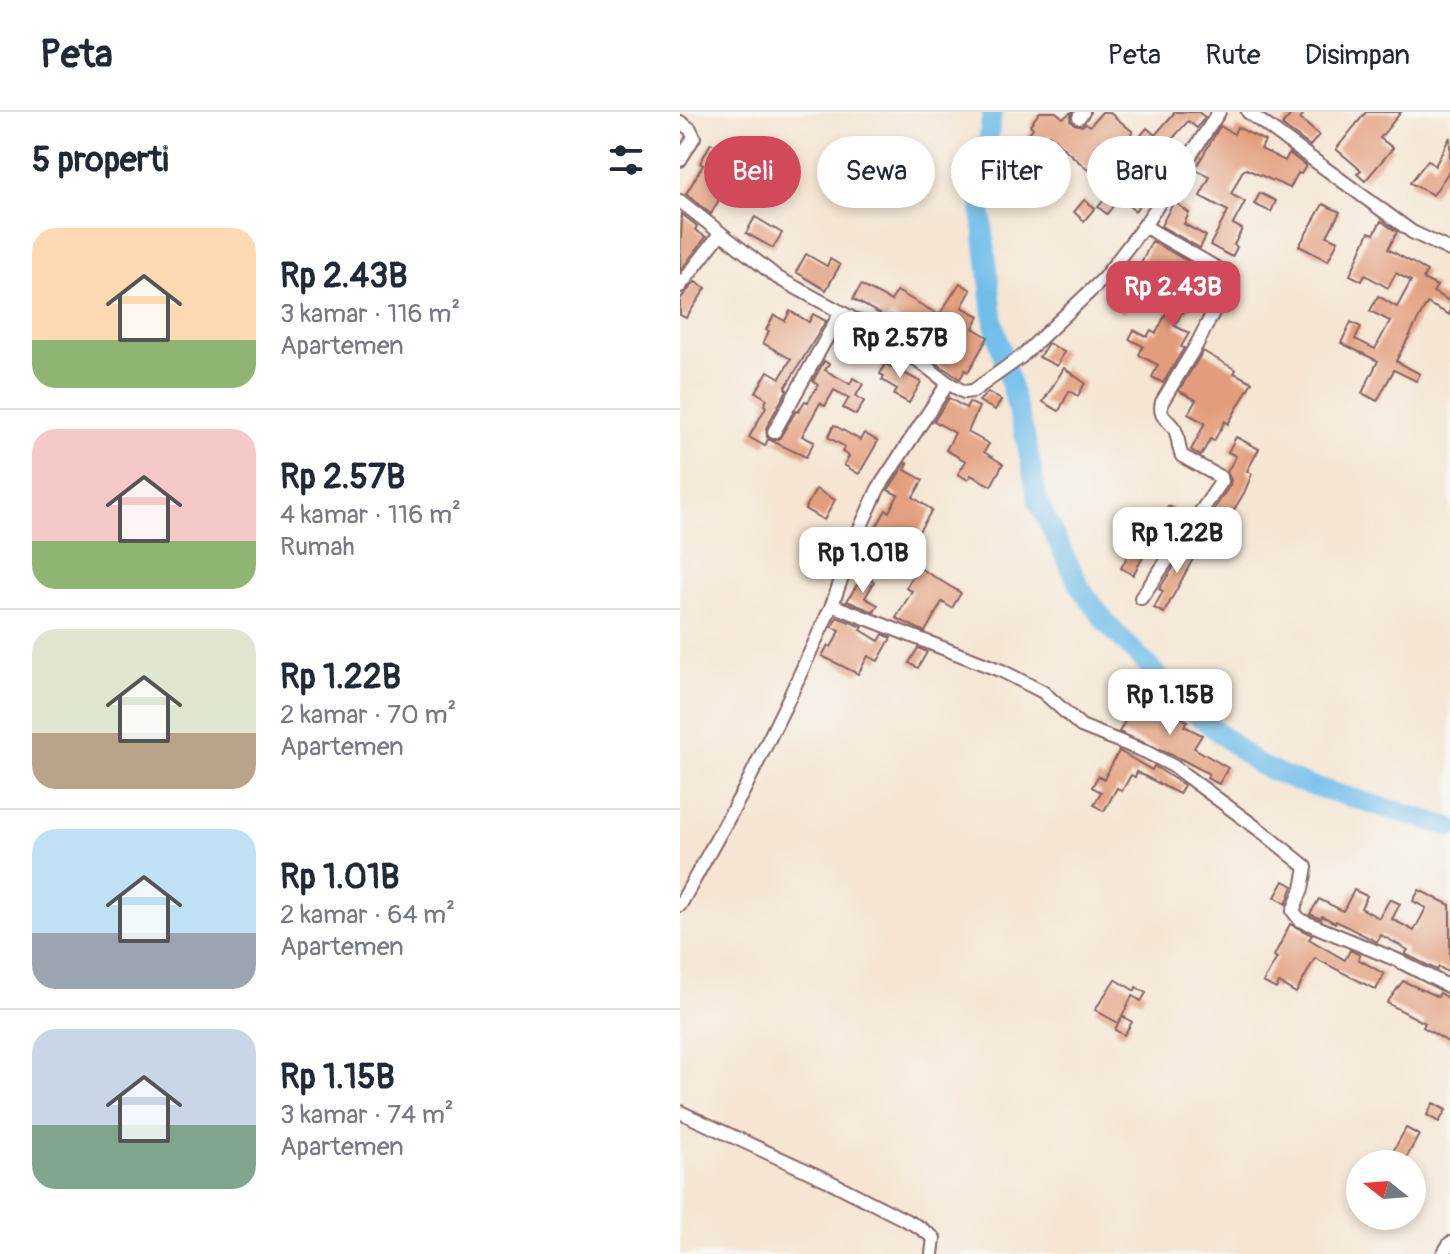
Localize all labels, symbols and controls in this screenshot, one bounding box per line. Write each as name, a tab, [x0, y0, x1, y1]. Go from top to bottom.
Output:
text: Peta	[40, 31, 113, 79]
text: Peta	[1108, 38, 1161, 73]
text: Rute	[1205, 38, 1261, 73]
text: Disimpan	[1305, 38, 1410, 73]
chip: Beli	[704, 136, 801, 208]
chip: Sewa	[817, 136, 935, 208]
chip: Filter	[951, 136, 1071, 208]
chip: Baru	[1087, 136, 1196, 208]
icon: filters	[604, 138, 648, 182]
text: 5 properti	[32, 139, 169, 182]
text: Rp 2.43B	[280, 255, 408, 298]
icon: home	[96, 260, 192, 356]
pin: Rp 2.43B	[1090, 261, 1256, 329]
text: Rp 2.43B	[1124, 271, 1222, 303]
text: 3 kamar · 116 m²	[280, 298, 460, 330]
pin: Rp 2.57B	[817, 312, 983, 380]
text: Rp 2.57B	[852, 322, 948, 354]
text: Apartemen	[280, 330, 404, 362]
text: Rp 2.57B	[280, 456, 405, 499]
icon: home	[96, 461, 192, 557]
text: 4 kamar · 116 m²	[280, 499, 461, 531]
pin: Rp 1.22B	[1094, 507, 1260, 575]
text: Rp 1.22B	[1131, 517, 1223, 549]
pin: Rp 1.01B	[780, 527, 946, 595]
text: Rumah	[280, 531, 355, 563]
text: Rp 1.01B	[817, 537, 909, 569]
text: Rp 1.22B	[280, 656, 401, 699]
icon: home	[96, 661, 192, 757]
pin: Rp 1.15B	[1087, 669, 1253, 737]
text: Rp 1.15B	[1126, 679, 1214, 711]
text: 2 kamar · 70 m²	[280, 699, 456, 731]
text: Apartemen	[280, 731, 404, 763]
text: Rp 1.01B	[280, 856, 400, 899]
icon: home	[96, 861, 192, 957]
text: 2 kamar · 64 m²	[280, 899, 455, 931]
text: Apartemen	[280, 931, 404, 963]
text: Rp 1.15B	[280, 1056, 395, 1099]
icon: home	[96, 1061, 192, 1157]
text: 3 kamar · 74 m²	[280, 1099, 454, 1131]
text: Apartemen	[280, 1131, 404, 1163]
north arrow	[1346, 1150, 1426, 1230]
map controls	[1346, 1150, 1426, 1230]

